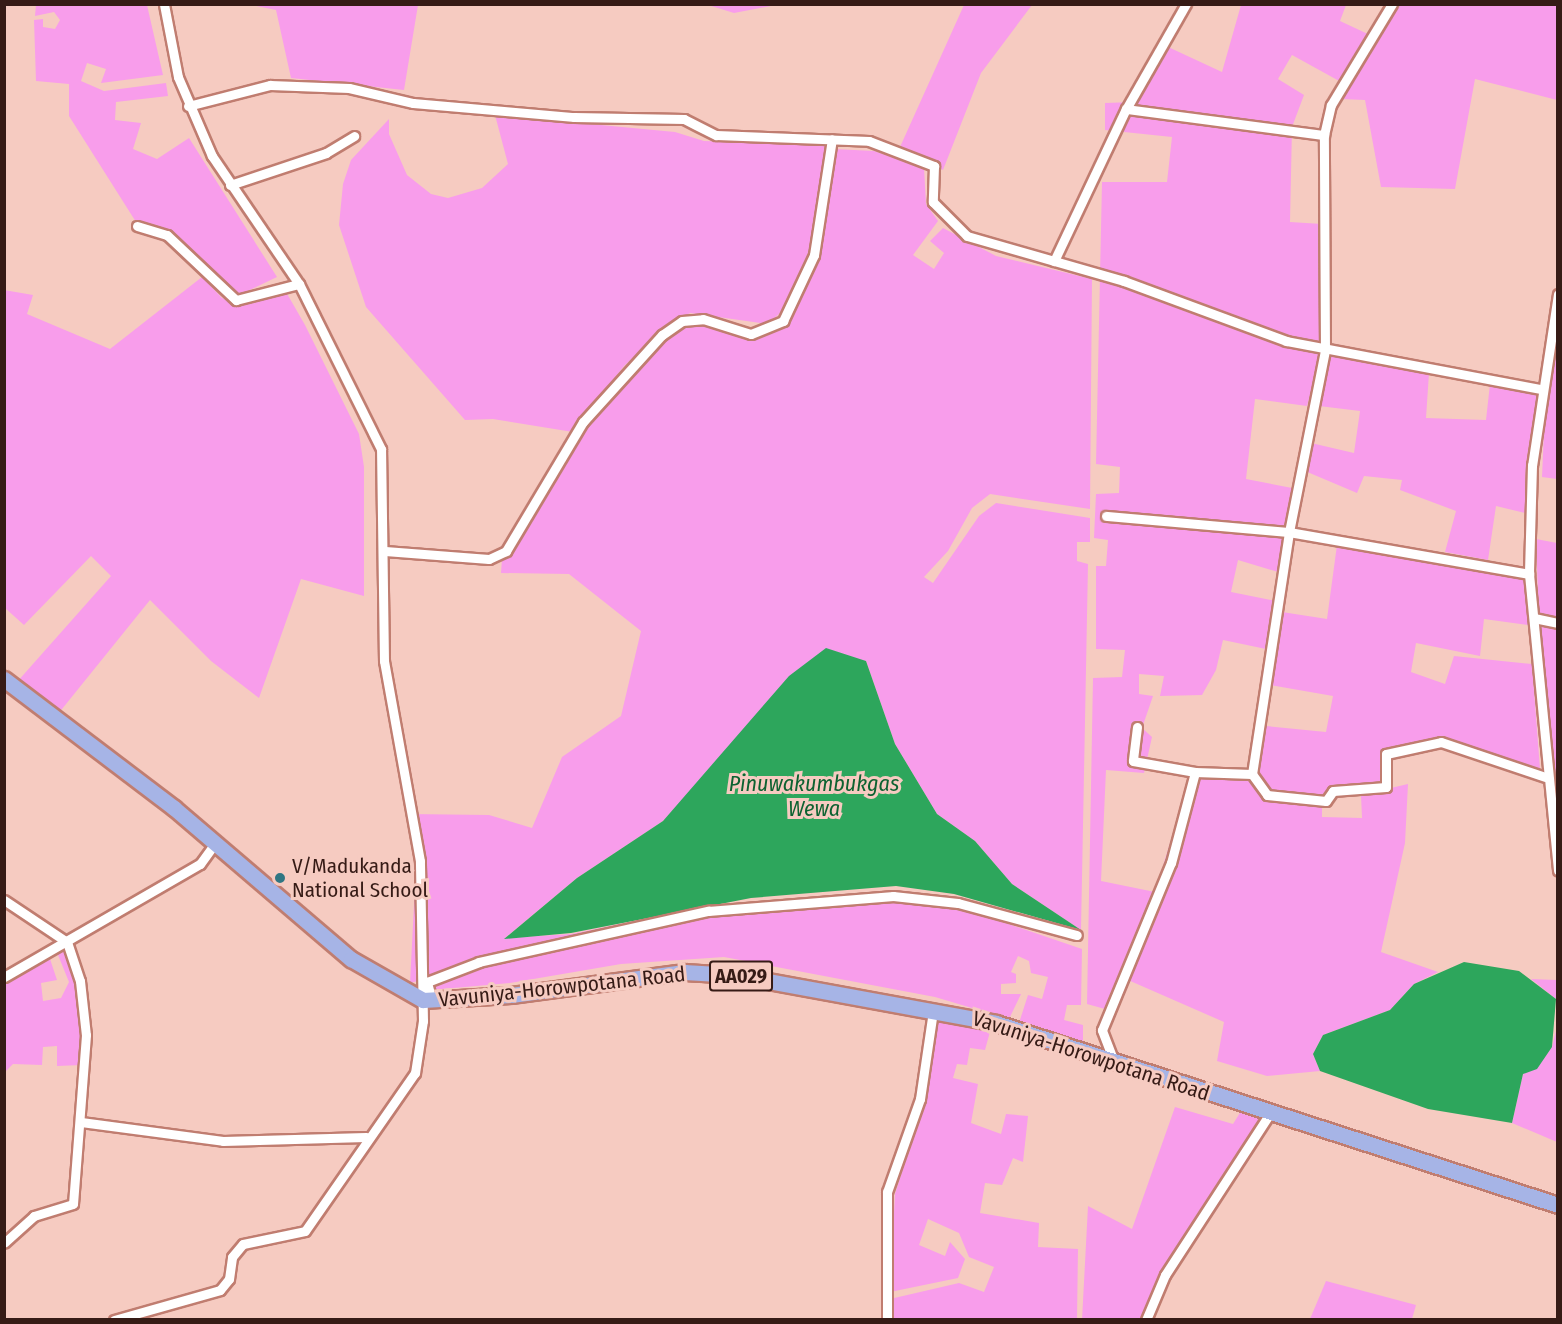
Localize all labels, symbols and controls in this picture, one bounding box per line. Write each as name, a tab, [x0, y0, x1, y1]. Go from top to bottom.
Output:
water label: Pinuwakumbukgas Wewa	[729, 770, 899, 822]
place label: V/Madukanda National School	[292, 853, 428, 903]
marker: V/Madukanda National School	[273, 871, 287, 885]
road number: AA029	[708, 959, 774, 993]
street label: Vavuniya-Horowpotana Road	[437, 962, 687, 1012]
street label: Vavuniya-Horowpotana Road	[969, 1006, 1213, 1106]

